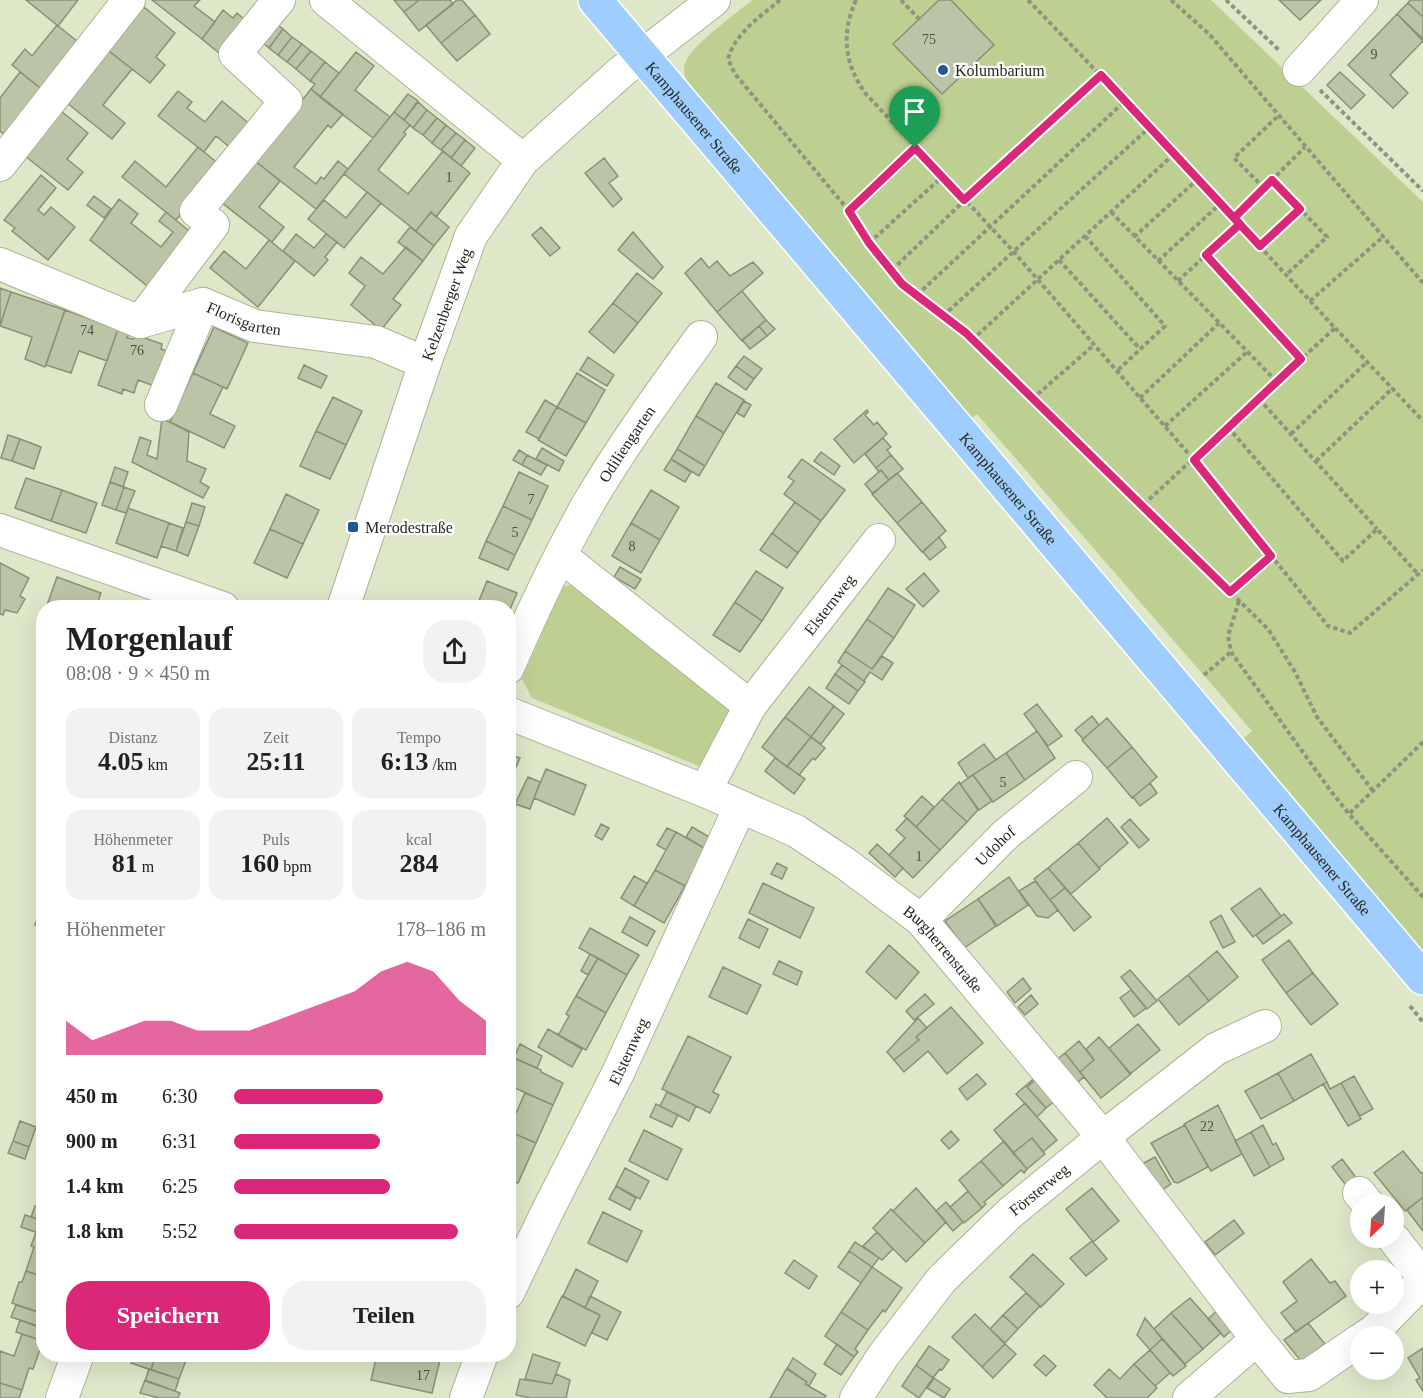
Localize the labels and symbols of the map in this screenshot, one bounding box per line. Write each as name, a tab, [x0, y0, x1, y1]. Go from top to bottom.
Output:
house number: 75	[922, 32, 936, 47]
house number: 9	[1371, 47, 1378, 62]
street label: Kamphausener Straße	[642, 58, 747, 177]
place label: Kolumbarium	[955, 62, 1045, 79]
marker: Kolumbarium	[936, 63, 950, 77]
pin	[889, 86, 940, 148]
house number: 1	[446, 170, 453, 185]
street label: Kelzenberger Weg	[418, 245, 475, 363]
street label: Florisgarten	[205, 298, 282, 338]
house number: 74	[80, 323, 94, 338]
house number: 76	[130, 343, 144, 358]
street label: Odiliengarten	[595, 402, 658, 485]
street label: Kamphausener Straße	[957, 429, 1061, 548]
house number: 7	[528, 492, 535, 507]
place label: Merodestraße	[365, 519, 453, 536]
marker: Merodestraße	[346, 520, 360, 534]
house number: 5	[512, 525, 519, 540]
house number: 8	[629, 539, 636, 554]
street label: Elsternweg	[800, 571, 859, 638]
house number: 5	[1000, 775, 1007, 790]
street label: Kamphausener Straße	[1271, 800, 1375, 919]
street label: Udohof	[972, 822, 1019, 869]
house number: 1	[916, 849, 923, 864]
street label: Burgherrenstraße	[901, 902, 986, 996]
street label: Elsternweg	[605, 1015, 652, 1088]
house number: 22	[1200, 1119, 1214, 1134]
street label: Försterweg	[1006, 1160, 1073, 1219]
north arrow	[1350, 1194, 1404, 1248]
house number: 17	[416, 1368, 430, 1383]

